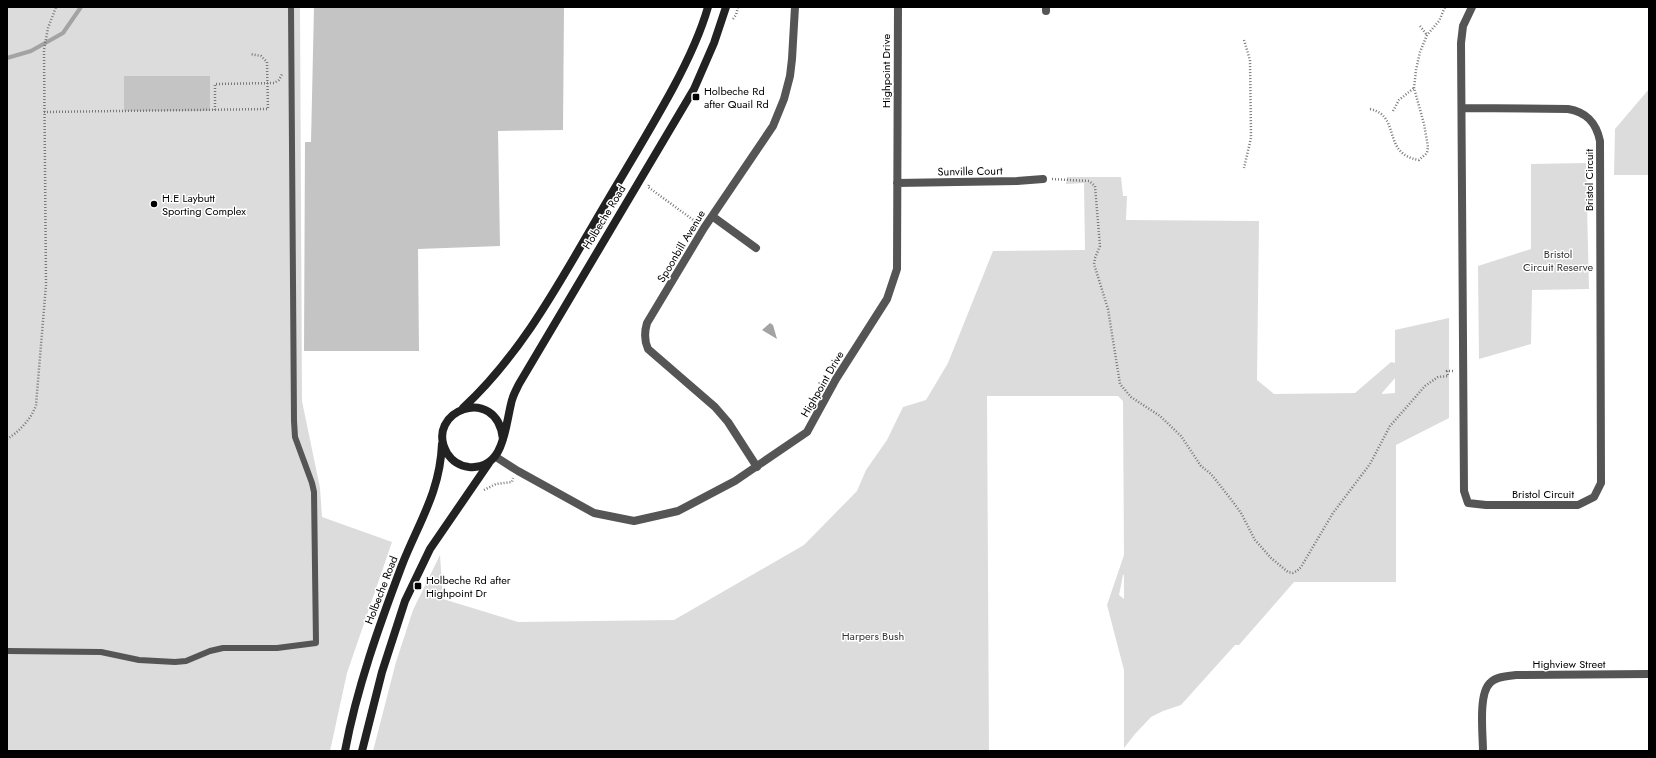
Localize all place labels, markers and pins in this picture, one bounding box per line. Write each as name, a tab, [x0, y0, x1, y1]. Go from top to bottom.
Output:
place label: Holbeche Rd after Quail Rd	[704, 83, 769, 112]
marker: Holbeche Rd after Quail Rd	[691, 92, 701, 102]
place label: H.E Laybutt Sporting Complex	[162, 190, 246, 219]
marker: H.E Laybutt Sporting Complex	[149, 199, 159, 209]
place label: Holbeche Rd after Highpoint Dr	[426, 572, 511, 601]
marker: Holbeche Rd after Highpoint Dr	[413, 581, 423, 591]

